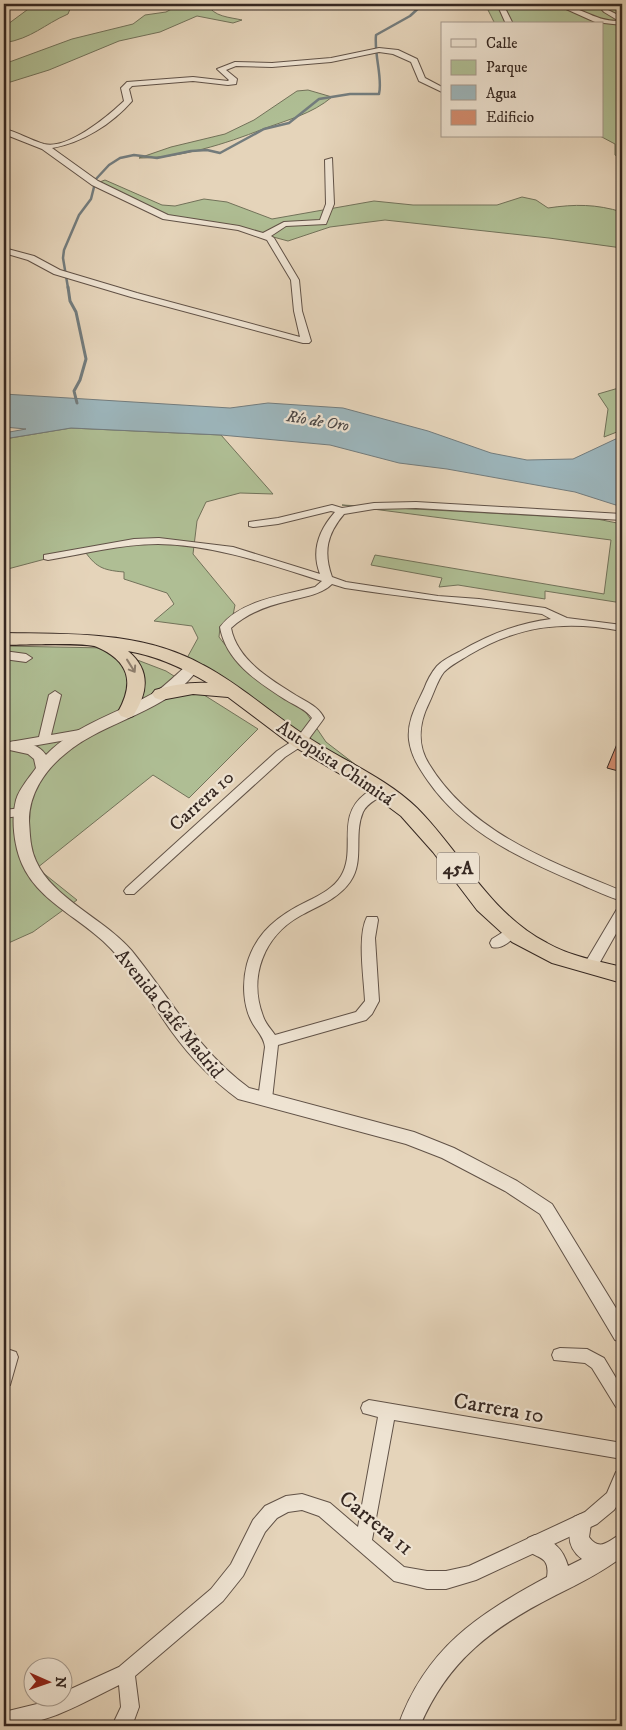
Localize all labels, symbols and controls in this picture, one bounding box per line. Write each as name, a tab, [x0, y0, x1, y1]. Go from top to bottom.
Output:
legend	[441, 22, 604, 138]
text: Calle	[486, 34, 518, 53]
text: Parque	[486, 58, 527, 77]
text: Agua	[486, 84, 517, 103]
text: Edificio	[486, 108, 534, 127]
water label: Río de Oro	[284, 406, 351, 436]
one-way arrow	[127, 659, 137, 673]
street label: Autopista Chimitá	[272, 716, 398, 811]
street label: Carrera 10	[165, 766, 239, 836]
road number: 45A	[437, 852, 479, 884]
street label: Avenida Café Madrid	[110, 945, 228, 1084]
street label: Carrera 10	[451, 1387, 546, 1430]
street label: Carrera 11	[333, 1485, 419, 1561]
north arrow	[22, 1658, 72, 1708]
text: N	[51, 1676, 69, 1689]

